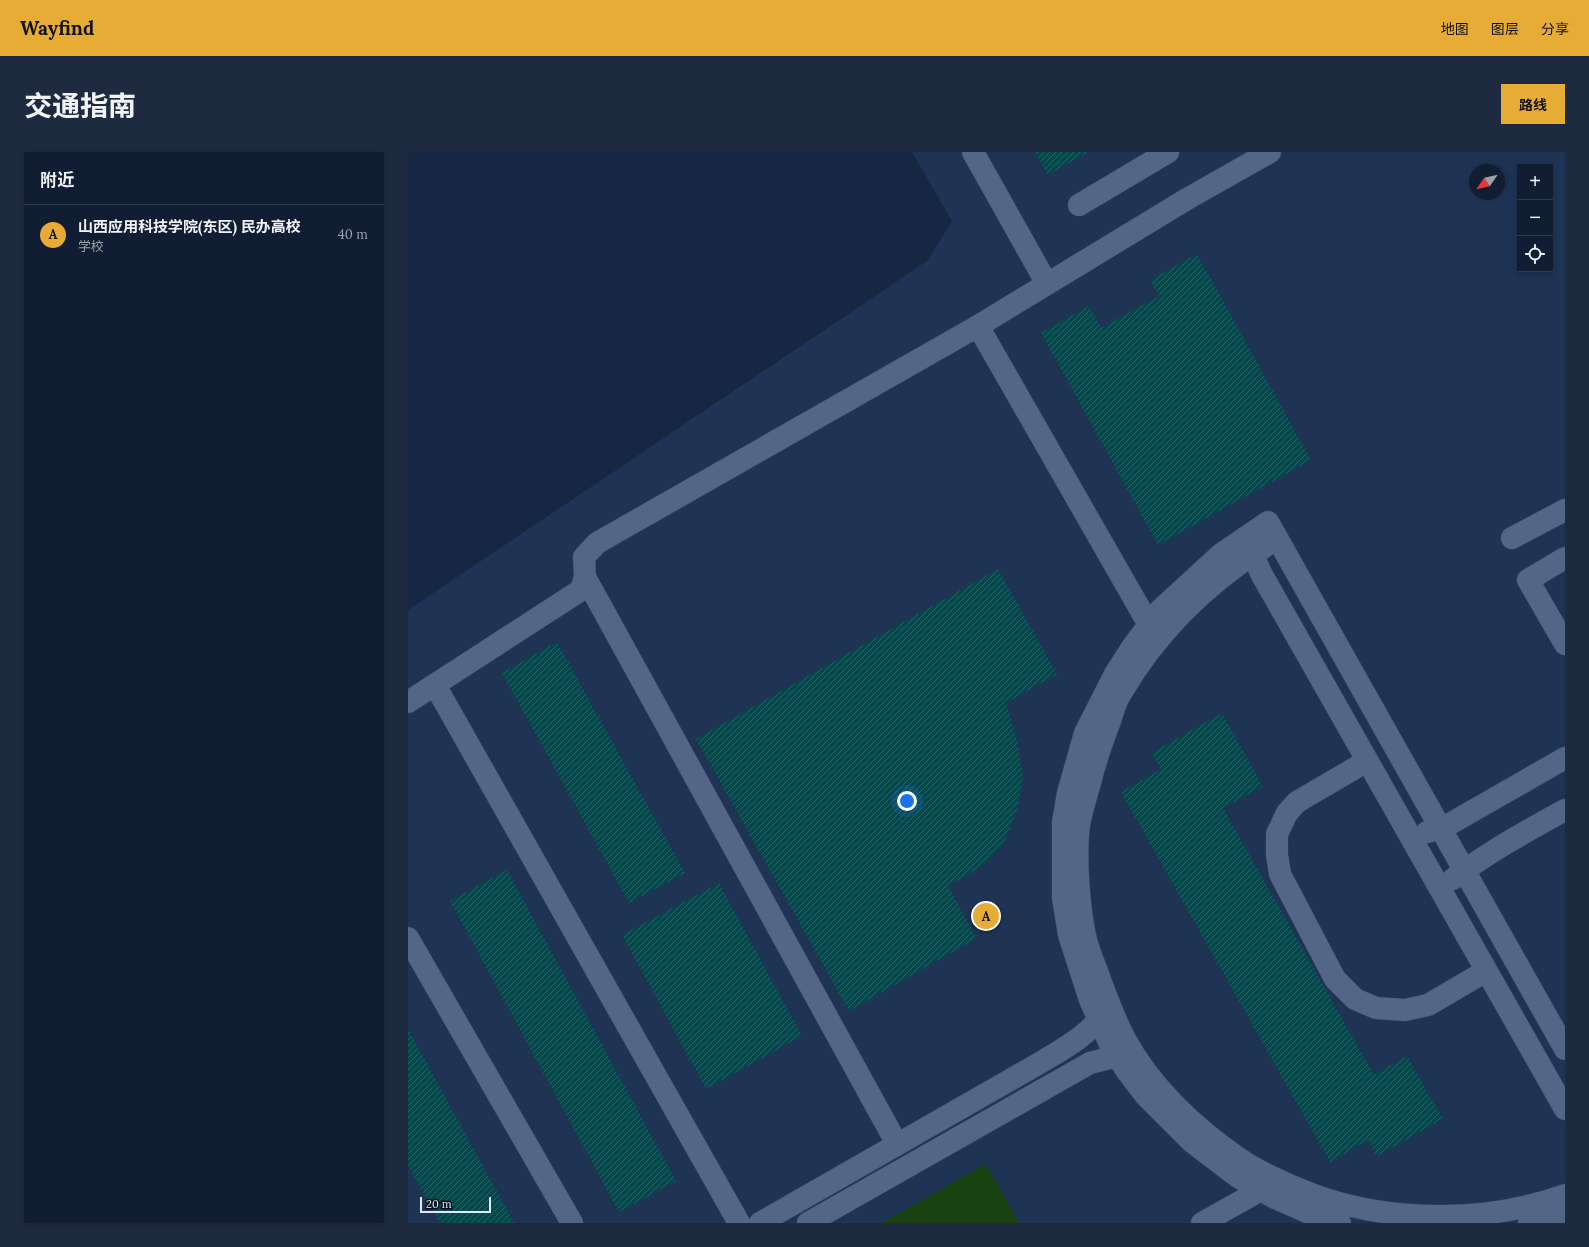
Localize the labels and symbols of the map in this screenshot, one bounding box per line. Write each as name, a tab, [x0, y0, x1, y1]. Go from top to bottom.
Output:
north arrow	[1469, 164, 1505, 200]
your location	[897, 791, 917, 811]
pin: A	[973, 901, 999, 931]
scale bar	[420, 1195, 491, 1214]

